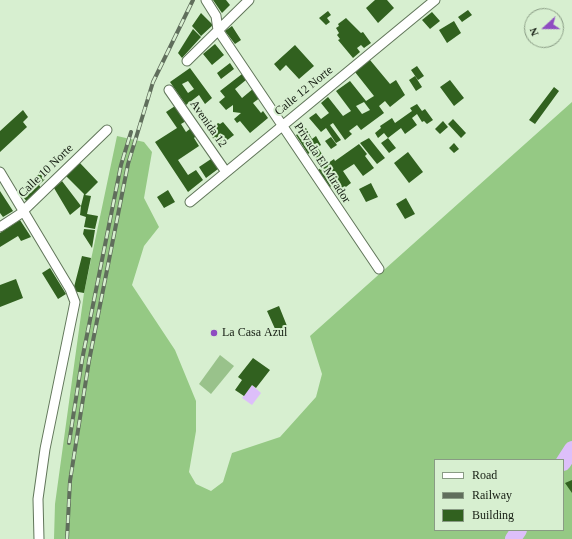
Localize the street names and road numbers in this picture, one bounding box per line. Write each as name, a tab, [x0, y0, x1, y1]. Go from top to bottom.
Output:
street label: Calle 12 Norte	[272, 63, 336, 119]
street label: Avenida 12	[186, 97, 230, 151]
street label: Privada El Mirador	[291, 120, 353, 206]
street label: Calle 10 Norte	[16, 141, 76, 201]

